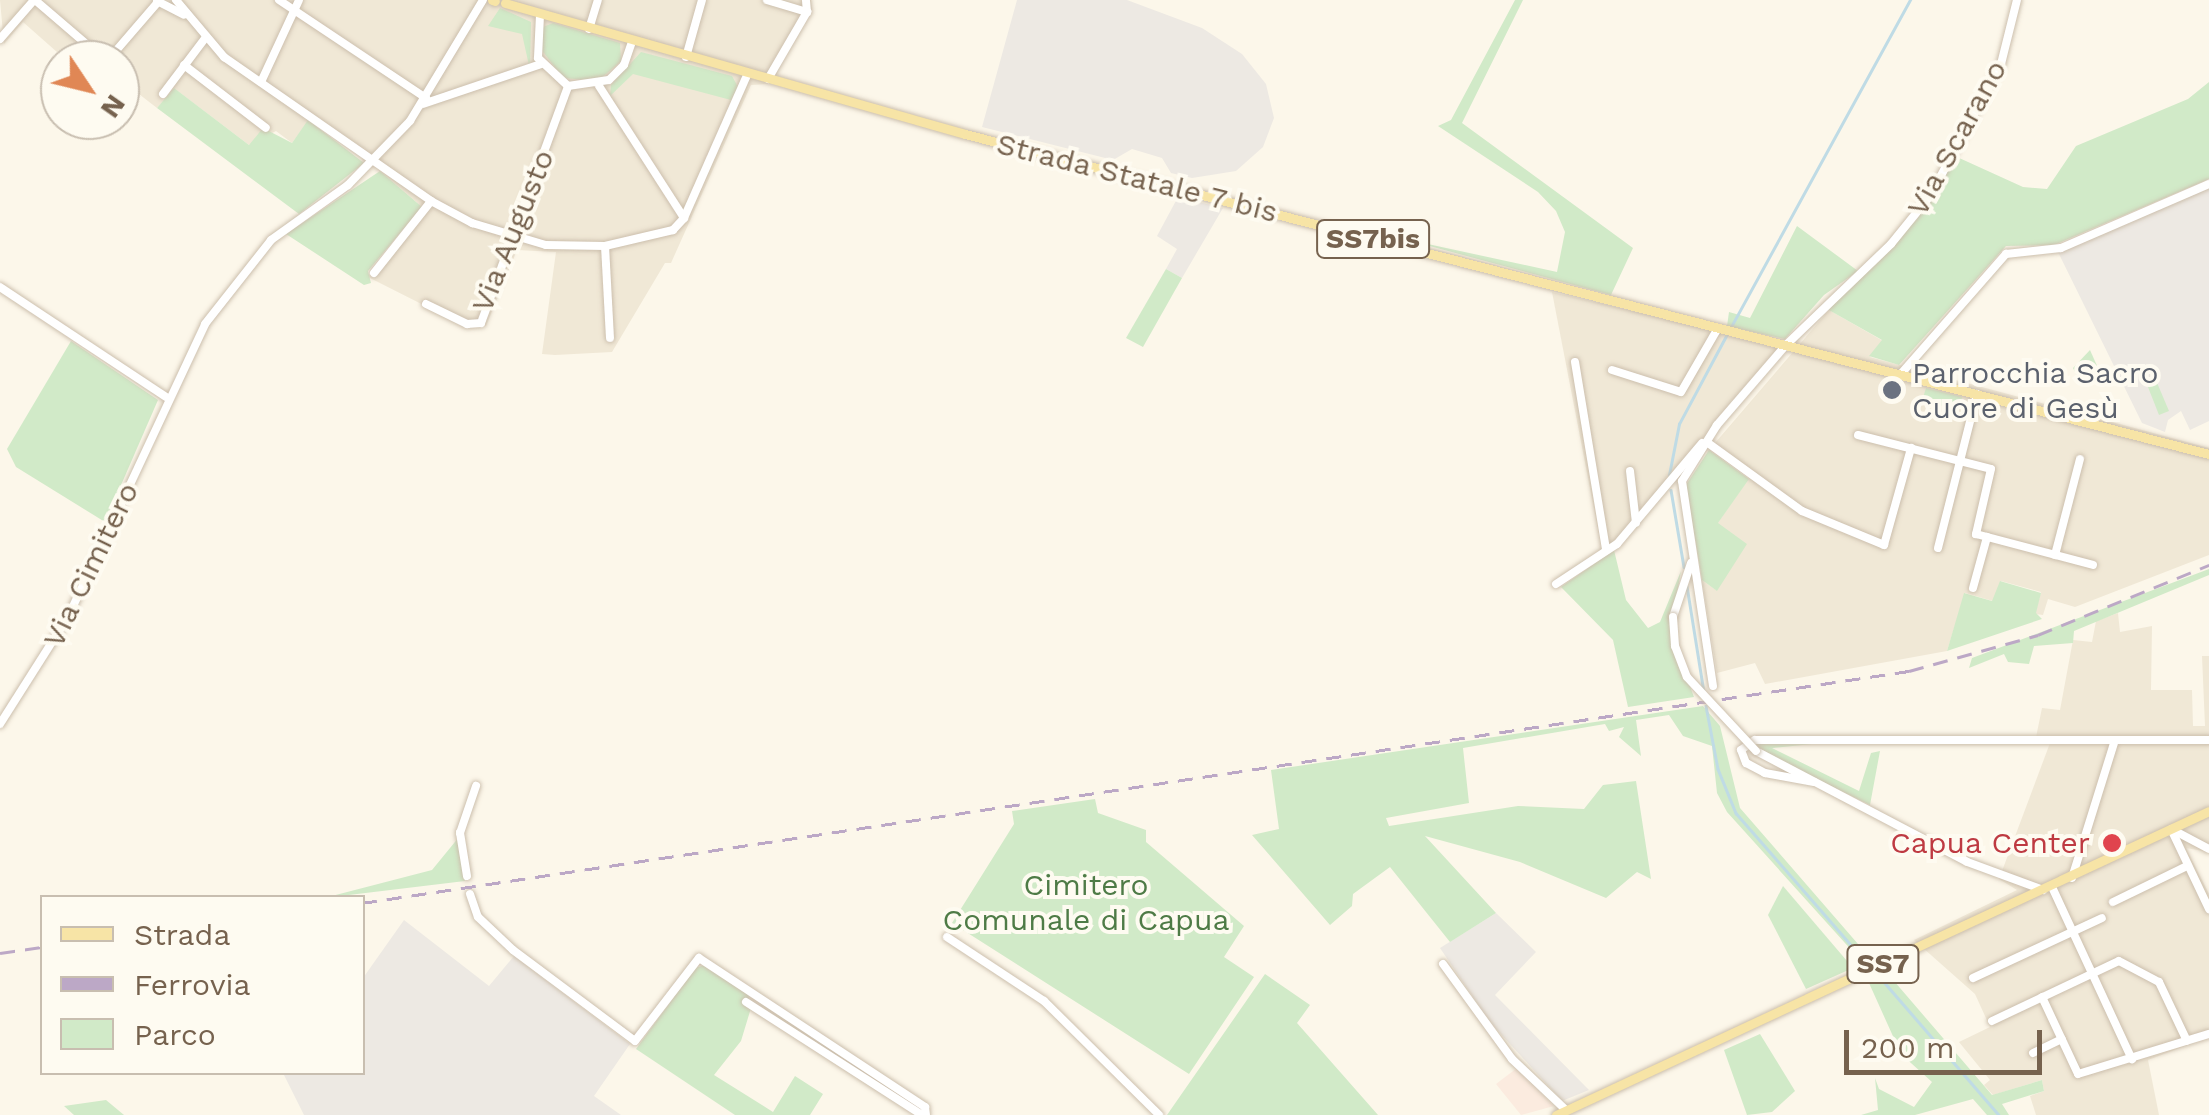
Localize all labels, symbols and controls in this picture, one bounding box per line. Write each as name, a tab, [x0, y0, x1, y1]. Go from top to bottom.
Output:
north arrow	[40, 40, 140, 140]
street label: Via Scarano	[1899, 54, 2015, 222]
text: N	[94, 88, 133, 124]
street label: Strada Statale 7 bis	[992, 125, 1282, 231]
street label: Via Augusto	[464, 144, 562, 318]
road number: SS7bis	[1316, 216, 1430, 262]
place label: Parrocchia Sacro Cuore di Gesù	[1912, 355, 2159, 426]
marker: Parrocchia Sacro Cuore di Gesù	[1881, 379, 1903, 401]
street label: Via Cimitero	[35, 476, 147, 654]
place label: Capua Center	[1890, 825, 2090, 861]
marker: Capua Center	[2099, 830, 2125, 856]
park label: Cimitero Comunale di Capua	[943, 867, 1229, 938]
legend	[40, 895, 365, 1075]
text: Strada	[134, 917, 230, 952]
road number: SS7	[1846, 941, 1920, 987]
text: Ferrovia	[134, 967, 251, 1002]
scale bar	[1849, 1010, 2046, 1072]
text: Parco	[134, 1017, 216, 1052]
text: 200 m	[1861, 1030, 1955, 1065]

